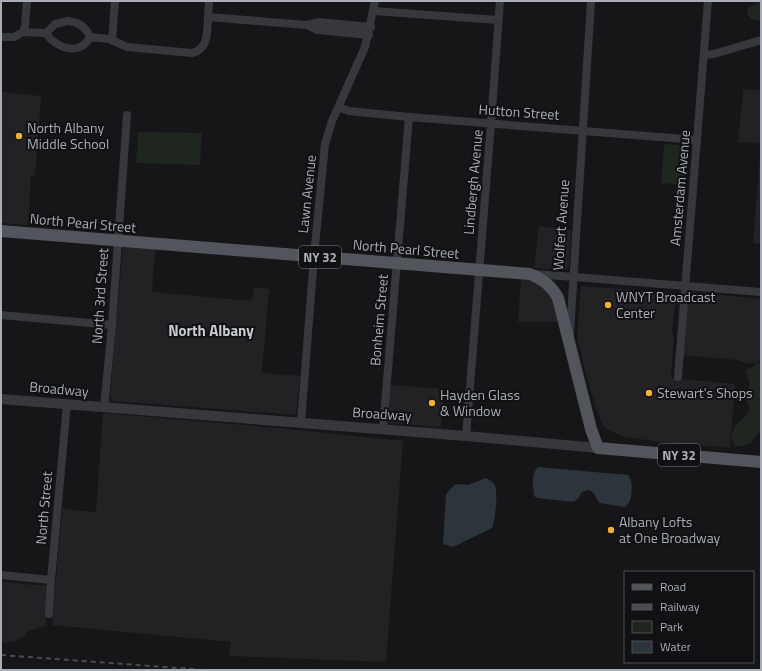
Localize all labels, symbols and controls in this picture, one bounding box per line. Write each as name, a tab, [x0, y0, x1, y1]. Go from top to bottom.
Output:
street label: Hutton Street	[478, 98, 560, 125]
place label: North Albany Middle School	[27, 117, 109, 154]
street label: Lindbergh Avenue	[457, 129, 488, 235]
street label: Amsterdam Avenue	[664, 129, 695, 247]
marker: North Albany Middle School	[14, 131, 24, 141]
street label: Lawn Avenue	[292, 154, 321, 234]
street label: Wolfert Avenue	[547, 179, 574, 271]
street label: North Pearl Street	[29, 207, 137, 238]
street label: North Pearl Street	[352, 233, 460, 264]
road number: NY 32	[299, 246, 341, 268]
street label: North 3rd Street	[86, 247, 113, 345]
street label: Bonheim Street	[364, 273, 393, 367]
place label: WNYT Broadcast Center	[616, 286, 716, 323]
marker: WNYT Broadcast Center	[603, 300, 613, 310]
district label: North Albany	[168, 319, 254, 342]
street label: Broadway	[29, 375, 90, 402]
place label: Stewart's Shops	[657, 382, 753, 403]
place label: Hayden Glass & Window	[440, 384, 520, 421]
marker: Stewart's Shops	[644, 388, 654, 398]
marker: Hayden Glass & Window	[427, 398, 437, 408]
street label: Broadway	[352, 401, 413, 426]
road number: NY 32	[658, 444, 700, 466]
street label: North Street	[30, 470, 57, 545]
place label: Albany Lofts at One Broadway	[619, 511, 721, 548]
marker: Albany Lofts at One Broadway	[606, 525, 616, 535]
legend	[624, 571, 754, 663]
text: Road	[660, 577, 686, 596]
text: Railway	[660, 597, 700, 616]
text: Park	[660, 617, 683, 636]
text: Water	[660, 637, 691, 656]

